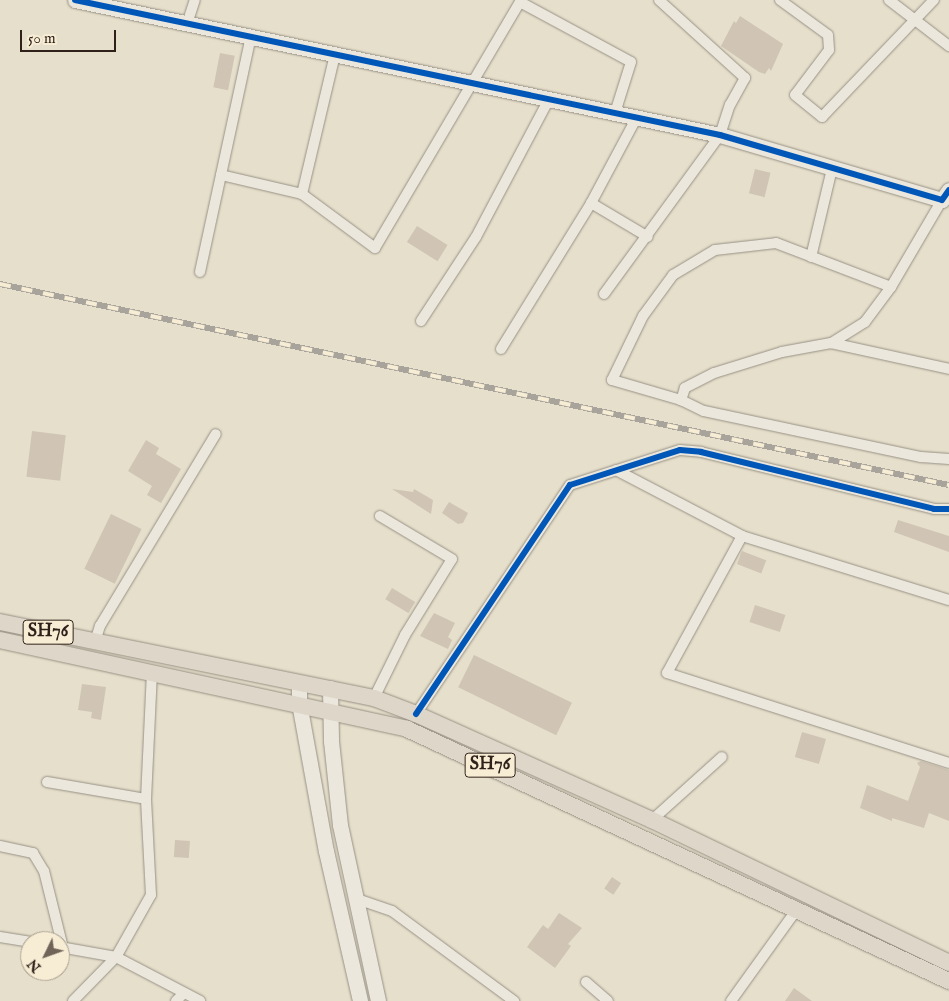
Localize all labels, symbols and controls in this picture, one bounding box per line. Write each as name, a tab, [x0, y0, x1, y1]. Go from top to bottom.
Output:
scale bar	[22, 20, 119, 52]
text: 50 m	[28, 29, 56, 48]
road number: SH76	[22, 616, 74, 648]
road number: SH76	[464, 750, 516, 780]
north arrow	[20, 931, 70, 981]
text: N	[24, 955, 45, 976]

